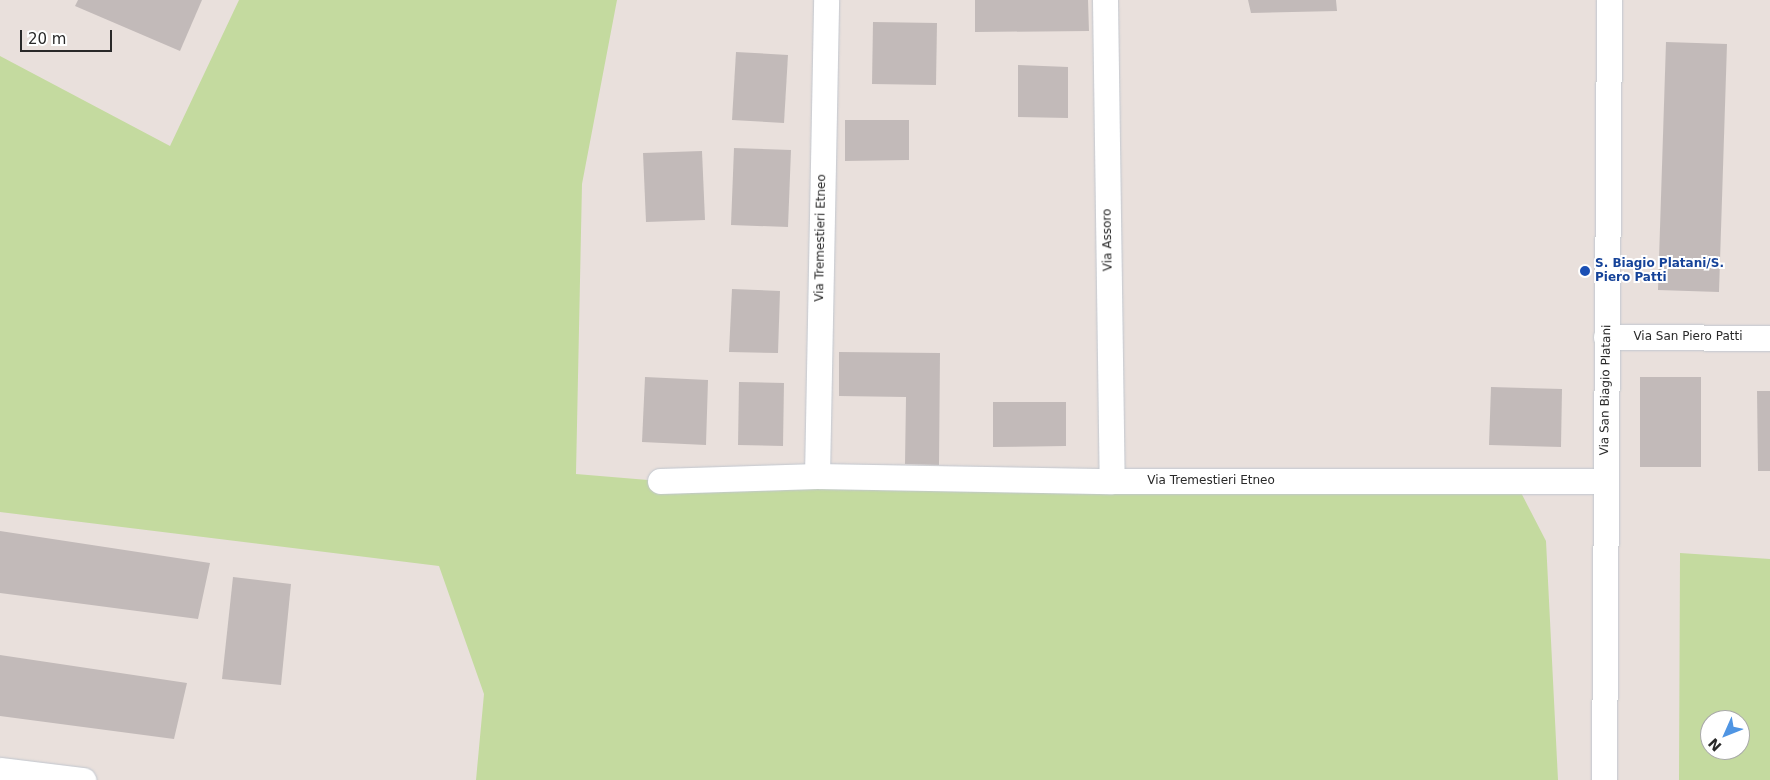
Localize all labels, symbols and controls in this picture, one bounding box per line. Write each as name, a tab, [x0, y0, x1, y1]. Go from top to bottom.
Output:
scale bar	[22, 20, 115, 52]
text: 20 m	[28, 30, 66, 48]
street label: Via Tremestieri Etneo	[813, 174, 829, 302]
street label: Via Assoro	[1100, 209, 1116, 271]
place label: S. Biagio Platani/S. Piero Patti	[1595, 257, 1724, 285]
marker: S. Biagio Platani/S. Piero Patti	[1579, 265, 1591, 277]
street label: Via San Biagio Platani	[1598, 324, 1614, 456]
street label: Via San Piero Patti	[1633, 330, 1743, 344]
street label: Via Tremestieri Etneo	[1147, 474, 1275, 488]
north arrow	[1700, 710, 1750, 760]
text: N	[1705, 735, 1725, 754]

